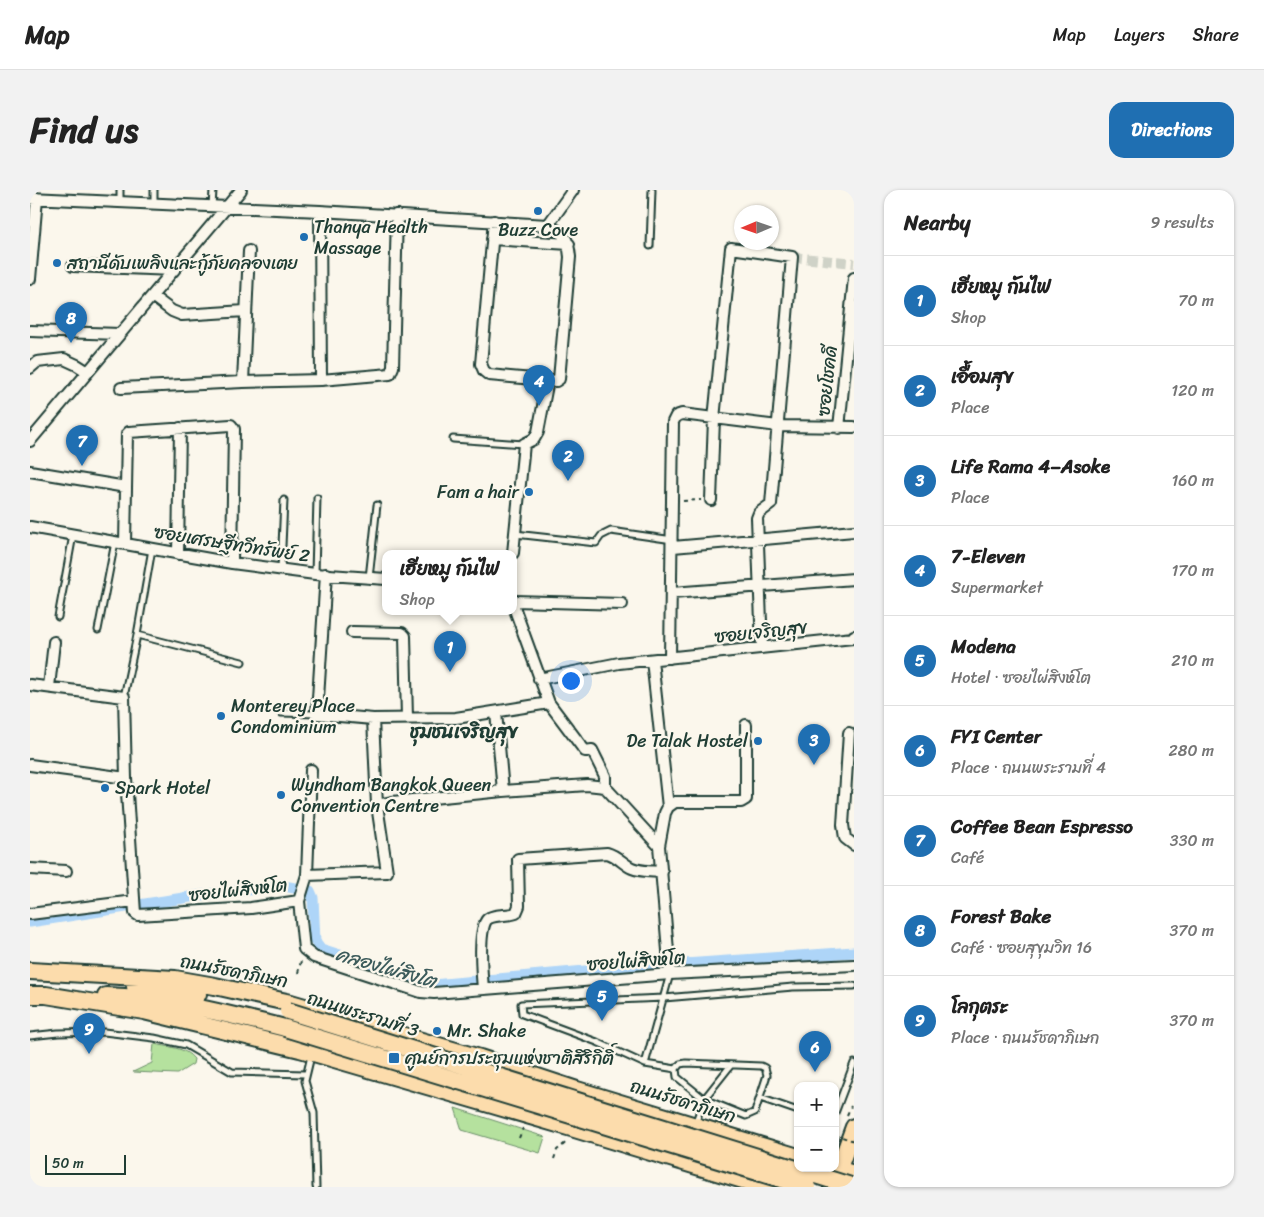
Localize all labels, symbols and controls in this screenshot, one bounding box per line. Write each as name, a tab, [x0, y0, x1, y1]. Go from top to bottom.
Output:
text: Map	[25, 14, 69, 56]
text: Map	[1053, 19, 1086, 51]
text: Layers	[1114, 19, 1165, 51]
text: Share	[1193, 19, 1239, 51]
text: Find us	[30, 99, 138, 161]
button: Directions	[1109, 102, 1234, 158]
text: Nearby	[904, 204, 970, 242]
marker: Buzz Cove	[532, 205, 544, 217]
north arrow	[734, 205, 779, 250]
text: 9 results	[1150, 208, 1214, 237]
place label: Thanya Health Massage	[314, 211, 428, 264]
place label: Buzz Cove	[498, 214, 578, 246]
marker: Thanya Health Massage	[298, 231, 310, 243]
place label: สถานีดับเพลิงและกู้ภัยคลองเตย	[66, 247, 299, 279]
marker: สถานีดับเพลิงและกู้ภัยคลองเตย	[51, 257, 63, 269]
text: เฮียหมู กันไฟ	[951, 270, 1051, 303]
text: 1	[917, 286, 923, 315]
text: 70 m	[1178, 286, 1214, 315]
pin: 8	[55, 302, 87, 343]
text: Shop	[951, 303, 986, 332]
street label: ซอยโชคดี	[807, 342, 847, 418]
text: เอื้อมสุข	[951, 360, 1014, 393]
pin: 4	[523, 365, 555, 406]
text: 2	[915, 376, 925, 405]
text: 120 m	[1171, 376, 1214, 405]
text: Place	[951, 393, 990, 422]
pin: 7	[66, 425, 98, 466]
pin: 2	[552, 440, 584, 481]
text: Life Rama 4–Asoke	[951, 450, 1110, 483]
text: 3	[916, 466, 924, 495]
text: 160 m	[1171, 466, 1214, 495]
place label: Fam a hair	[437, 476, 521, 508]
text: Place	[951, 483, 990, 512]
marker: Fam a hair	[523, 486, 535, 498]
street label: ซอยเศรษฐีทวีทรัพย์ 2	[152, 516, 312, 572]
text: 7-Eleven	[951, 540, 1025, 573]
popup	[382, 550, 517, 615]
text: เฮียหมู กันไฟ	[400, 552, 499, 585]
text: 4	[915, 556, 925, 585]
text: 170 m	[1171, 556, 1214, 585]
text: Supermarket	[951, 573, 1043, 602]
text: Shop	[400, 585, 435, 614]
street label: ซอยเจริญสุข	[713, 611, 809, 653]
text: Modena	[951, 630, 1016, 663]
pin: 1	[434, 631, 466, 672]
text: 5	[915, 646, 925, 675]
text: 210 m	[1171, 646, 1214, 675]
text: Hotel · ซอยไผ่สิงห์โต	[951, 663, 1091, 692]
your location	[558, 668, 584, 694]
place label: Monterey Place Condominium	[231, 690, 355, 743]
marker: Monterey Place Condominium	[215, 710, 227, 722]
district label: ชุมชนเจริญสุข	[410, 715, 519, 748]
text: FYI Center	[951, 720, 1042, 753]
pin: 3	[798, 724, 830, 765]
place label: De Talak Hostel	[626, 725, 749, 757]
marker: De Talak Hostel	[752, 735, 764, 747]
text: 6	[915, 736, 925, 765]
text: 280 m	[1169, 736, 1214, 765]
text: Place · ถนนพระรามที่ 4	[951, 753, 1106, 782]
place label: Wyndham Bangkok Queen Convention Centre	[291, 769, 492, 822]
place label: Spark Hotel	[115, 772, 211, 804]
marker: Spark Hotel	[99, 782, 111, 794]
marker: Wyndham Bangkok Queen Convention Centre	[275, 789, 287, 801]
text: Coffee Bean Espresso	[951, 810, 1133, 843]
text: 7	[915, 826, 925, 855]
text: 330 m	[1170, 826, 1214, 855]
text: Café	[951, 843, 984, 872]
street label: ซอยไผ่สิงห์โต	[187, 869, 289, 911]
text: Forest Bake	[951, 900, 1051, 933]
text: 8	[915, 916, 925, 945]
text: 370 m	[1170, 916, 1214, 945]
text: Café · ซอยสุขุมวิท 16	[951, 933, 1092, 962]
water label: คลองไผ่สิงโต	[332, 938, 441, 998]
street label: ซอยไผ่สิงห์โต	[586, 942, 687, 980]
street label: ถนนรัชดาภิเษก	[177, 945, 291, 997]
pin: 5	[586, 980, 618, 1021]
street label: ถนนพระรามที่ 3	[303, 981, 423, 1046]
text: โลกุตระ	[951, 990, 1008, 1023]
text: 9	[915, 1006, 925, 1035]
text: 370 m	[1170, 1006, 1214, 1035]
pin: 9	[73, 1013, 105, 1054]
place label: Mr. Shake	[447, 1015, 526, 1047]
text: Place · ถนนรัชดาภิเษก	[951, 1023, 1099, 1052]
marker: Mr. Shake	[431, 1025, 443, 1037]
pin: 6	[799, 1031, 831, 1072]
place label: ศูนย์การประชุมแห่งชาติสิริกิติ์	[404, 1042, 618, 1074]
marker: ศูนย์การประชุมแห่งชาติสิริกิติ์	[387, 1051, 401, 1065]
street label: ถนนรัชดาภิเษก	[626, 1070, 740, 1132]
map controls	[794, 1082, 839, 1172]
button: +	[794, 1082, 839, 1127]
button: −	[794, 1127, 839, 1172]
text: 50 m	[52, 1151, 84, 1176]
scale bar	[45, 1152, 126, 1175]

